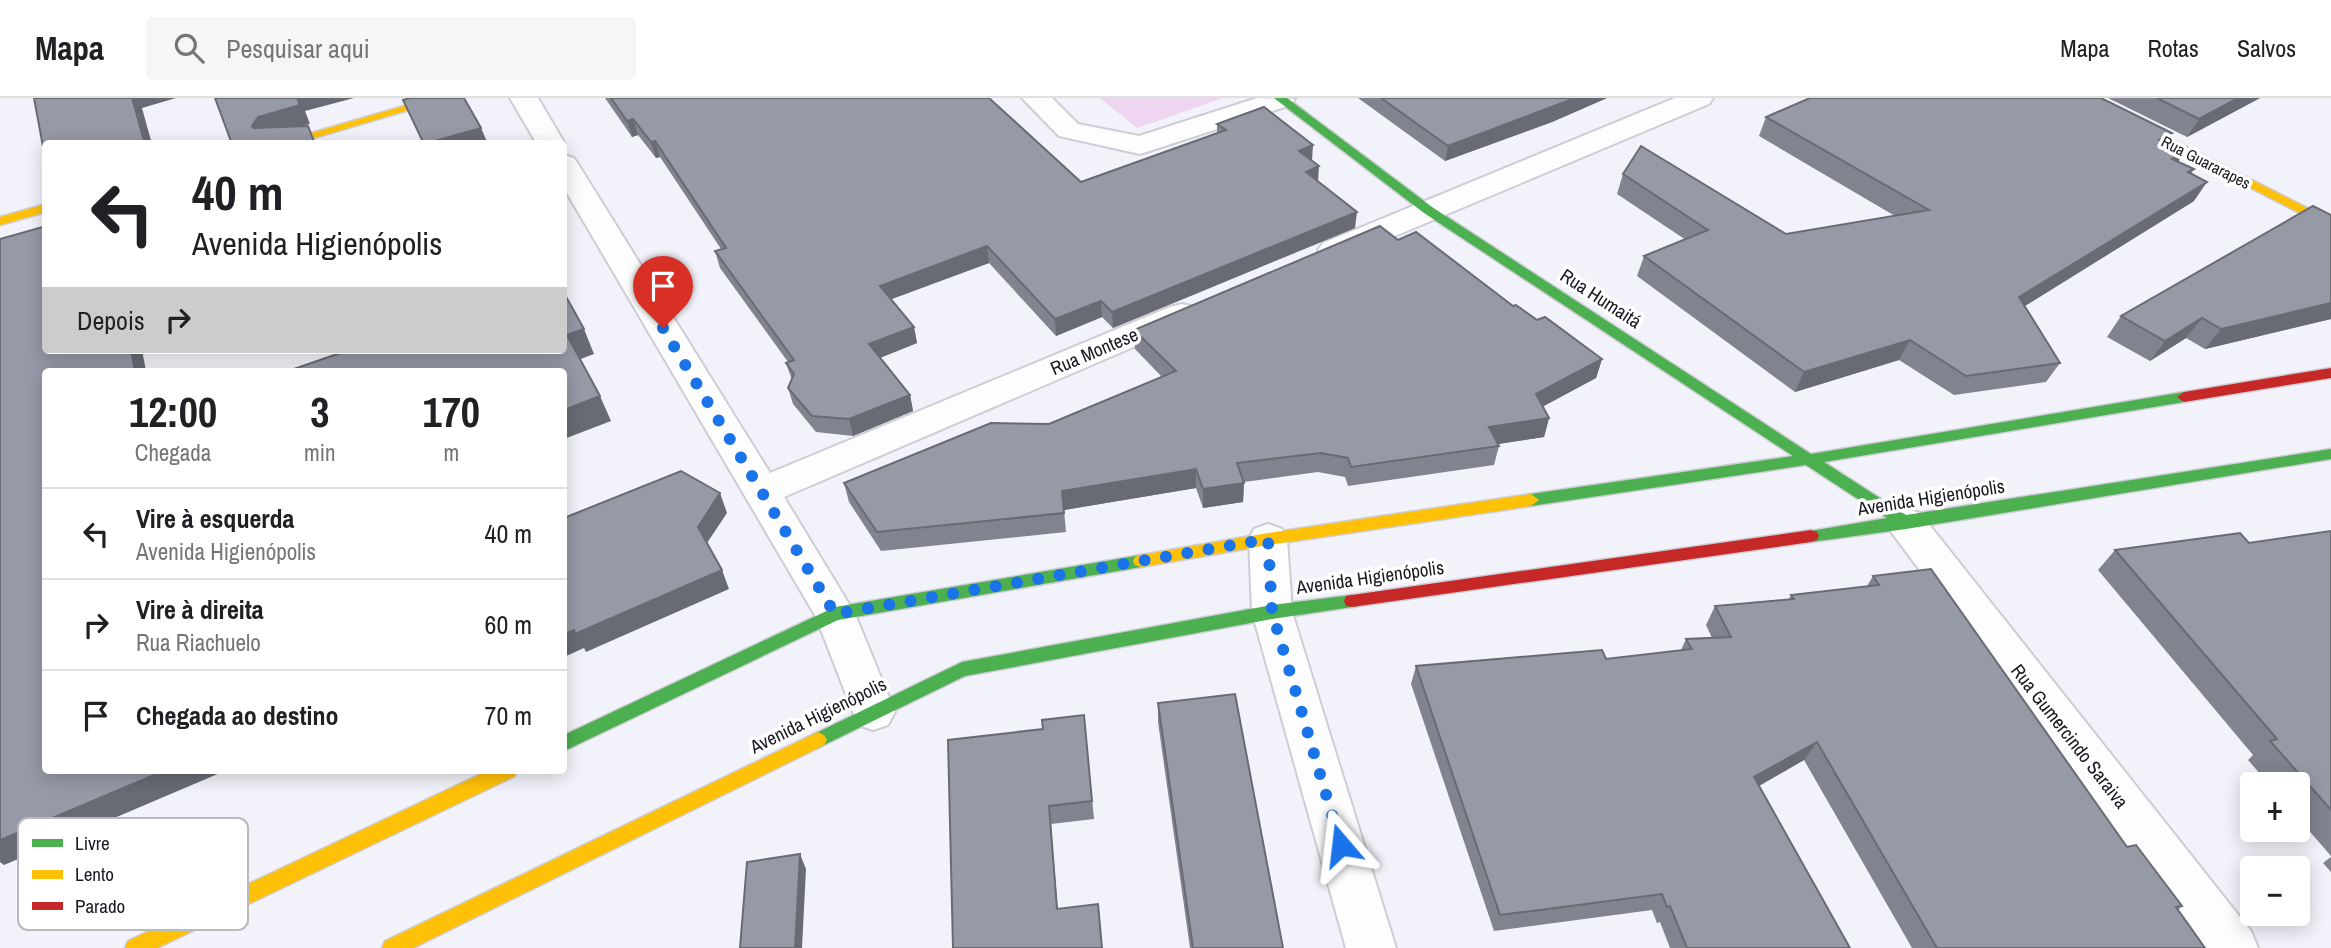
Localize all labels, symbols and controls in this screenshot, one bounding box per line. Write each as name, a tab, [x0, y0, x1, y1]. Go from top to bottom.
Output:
search box	[146, 17, 636, 80]
text: Mapa	[35, 26, 104, 70]
icon: search	[170, 29, 208, 67]
text: Pesquisar aqui	[226, 31, 370, 66]
text: Mapa	[2060, 32, 2110, 64]
text: Rotas	[2148, 32, 2199, 64]
text: Salvos	[2237, 32, 2296, 64]
street label: Rua Guararapes	[2158, 130, 2254, 194]
text: 40 m	[192, 159, 284, 225]
icon: left	[77, 168, 168, 259]
text: Avenida Higienópolis	[192, 222, 442, 265]
pin	[633, 256, 693, 328]
street label: Rua Humaitá	[1555, 262, 1647, 334]
icon: arrive	[644, 267, 682, 305]
icon: right	[159, 301, 197, 339]
text: Depois	[77, 303, 145, 338]
street label: Rua Montese	[1046, 321, 1142, 381]
text: 12:00	[129, 384, 217, 440]
text: 3	[310, 384, 329, 440]
text: 170	[423, 384, 480, 440]
text: Chegada	[135, 437, 211, 468]
text: min	[304, 437, 336, 468]
text: m	[443, 437, 459, 468]
street label: Avenida Higienópolis	[1855, 472, 2007, 522]
text: Vire à esquerda	[136, 501, 294, 536]
icon: left	[77, 515, 115, 553]
text: 40 m	[485, 516, 532, 551]
text: Avenida Higienópolis	[136, 536, 316, 567]
street label: Avenida Higienópolis	[1294, 554, 1446, 600]
text: Vire à direita	[136, 592, 264, 627]
icon: right	[77, 606, 115, 644]
text: 60 m	[485, 607, 532, 642]
text: Rua Riachuelo	[136, 627, 261, 658]
street label: Rua Gumercindo Saraiva	[2005, 658, 2135, 814]
street label: Avenida Higienópolis	[745, 671, 891, 760]
icon: arrive	[77, 697, 115, 735]
text: Chegada ao destino	[136, 698, 339, 733]
text: 70 m	[485, 698, 532, 733]
map controls	[2240, 772, 2310, 926]
button: +	[2240, 772, 2310, 842]
position arrow	[1304, 808, 1378, 882]
legend	[18, 818, 248, 930]
text: Livre	[75, 830, 110, 856]
button: −	[2240, 856, 2310, 926]
text: Lento	[75, 861, 114, 887]
text: Parado	[75, 893, 125, 919]

